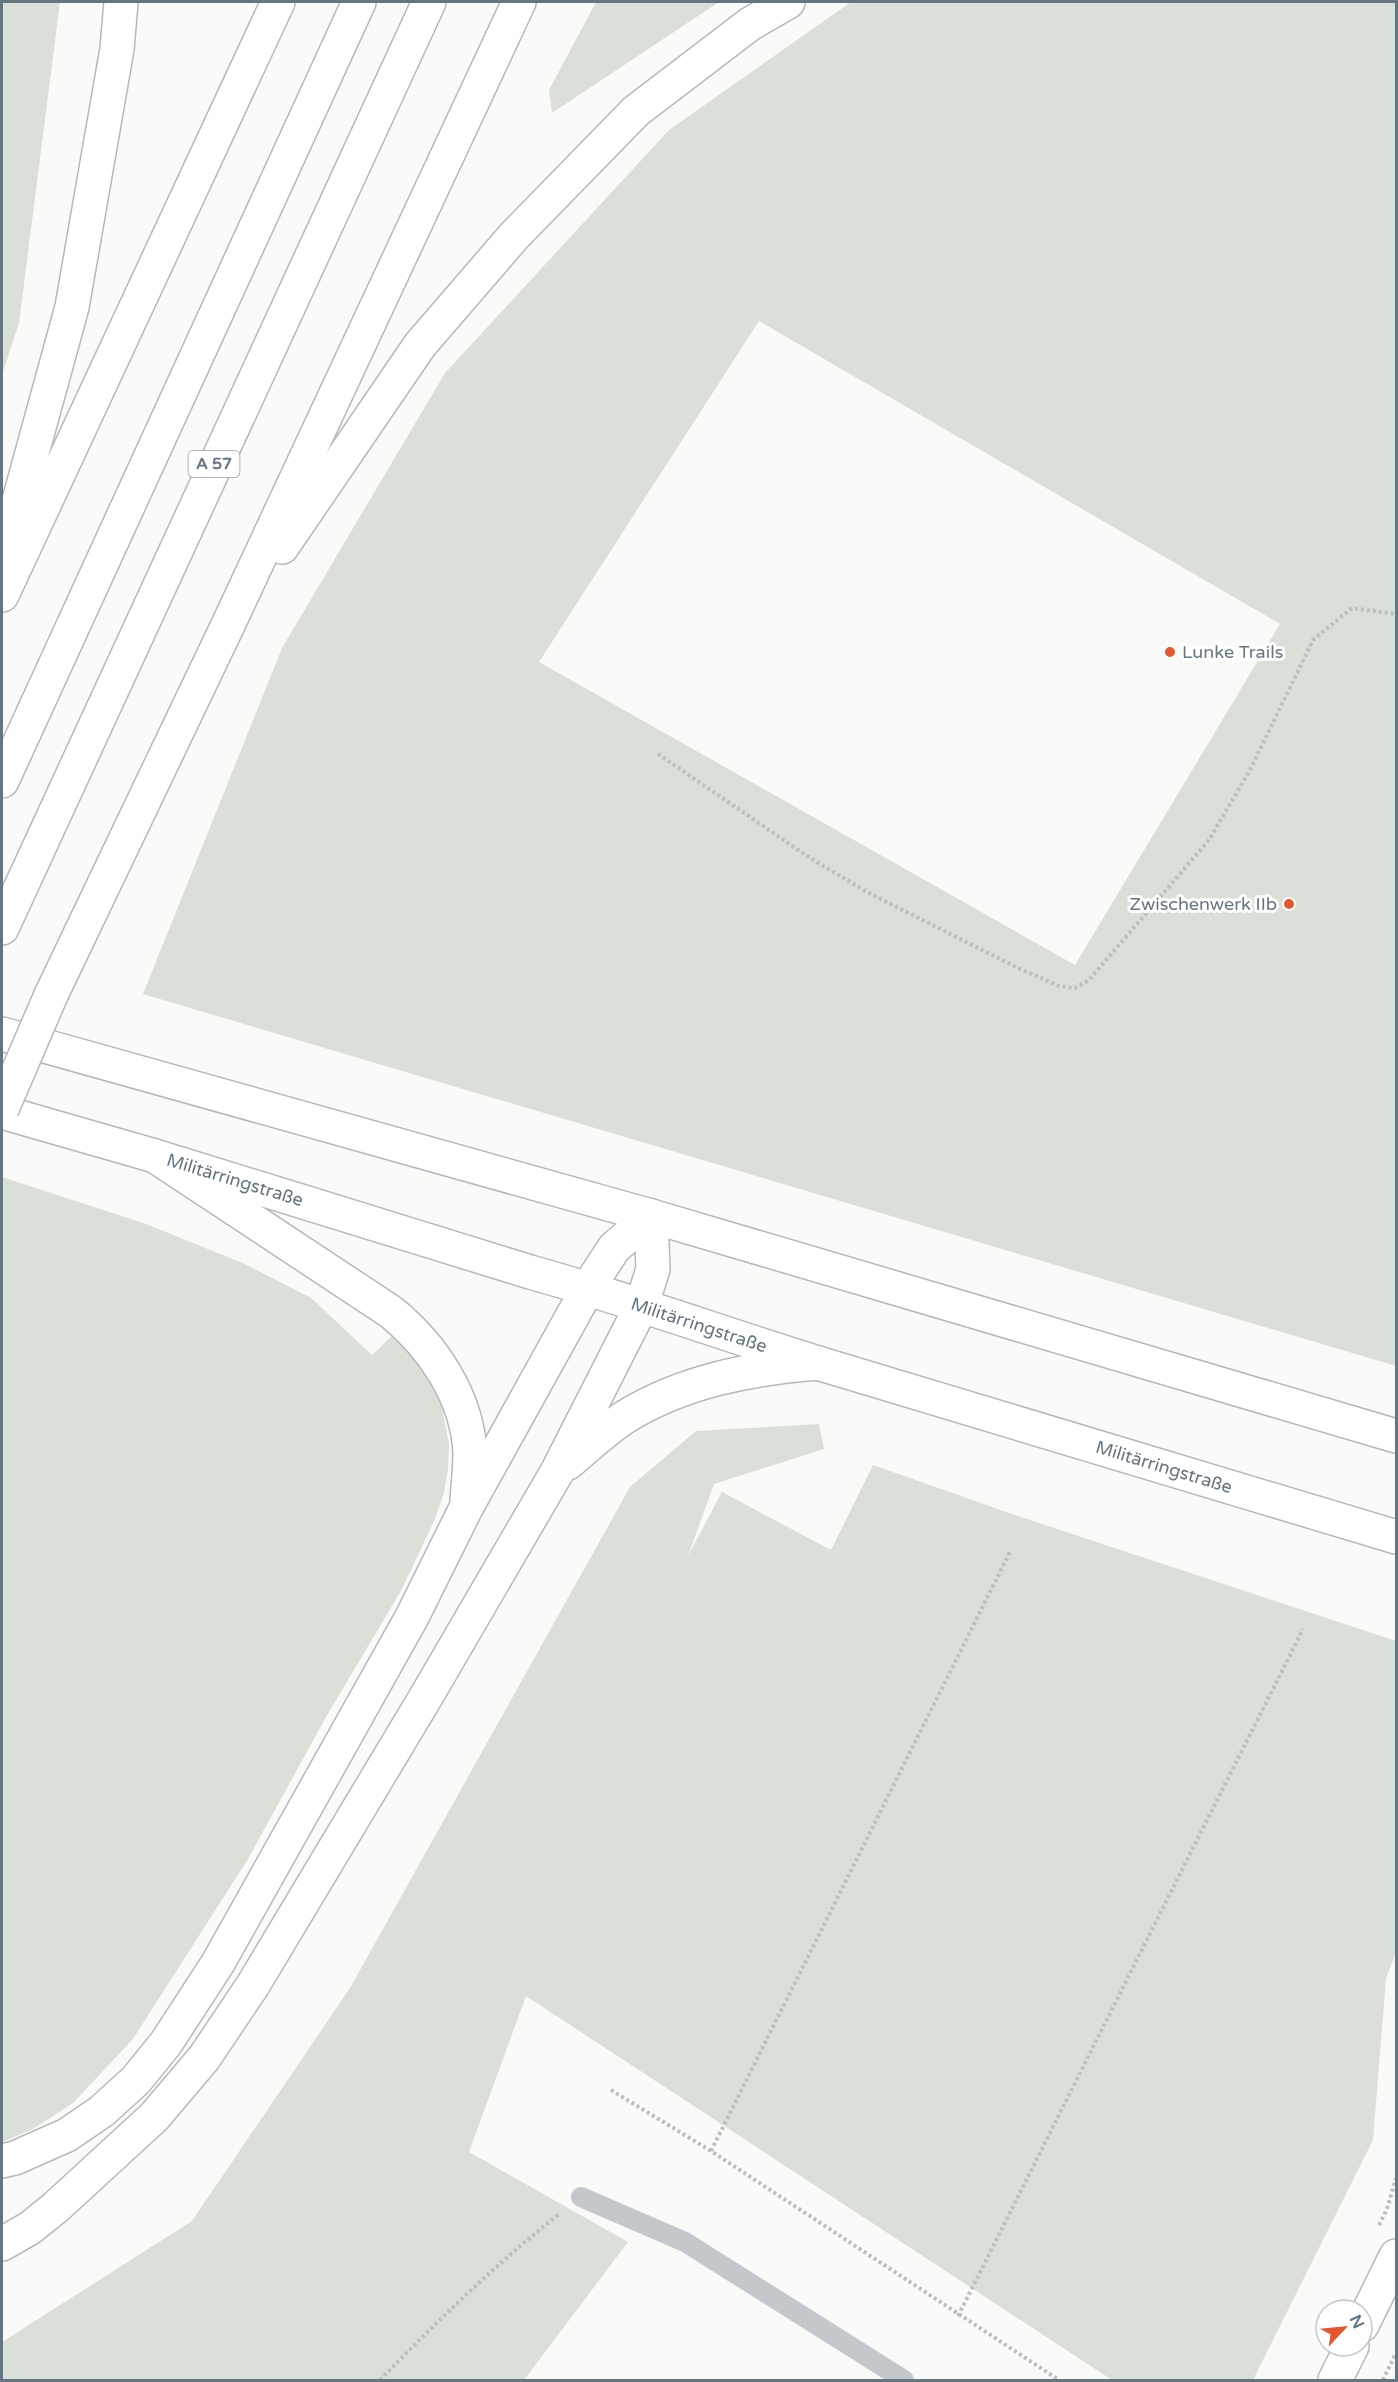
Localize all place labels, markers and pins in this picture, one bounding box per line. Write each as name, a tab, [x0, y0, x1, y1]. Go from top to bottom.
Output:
place label: Lunke Trails	[1182, 641, 1283, 663]
marker: Lunke Trails	[1163, 645, 1177, 659]
place label: Zwischenwerk IIb	[1129, 893, 1277, 915]
marker: Zwischenwerk IIb	[1282, 897, 1296, 911]

